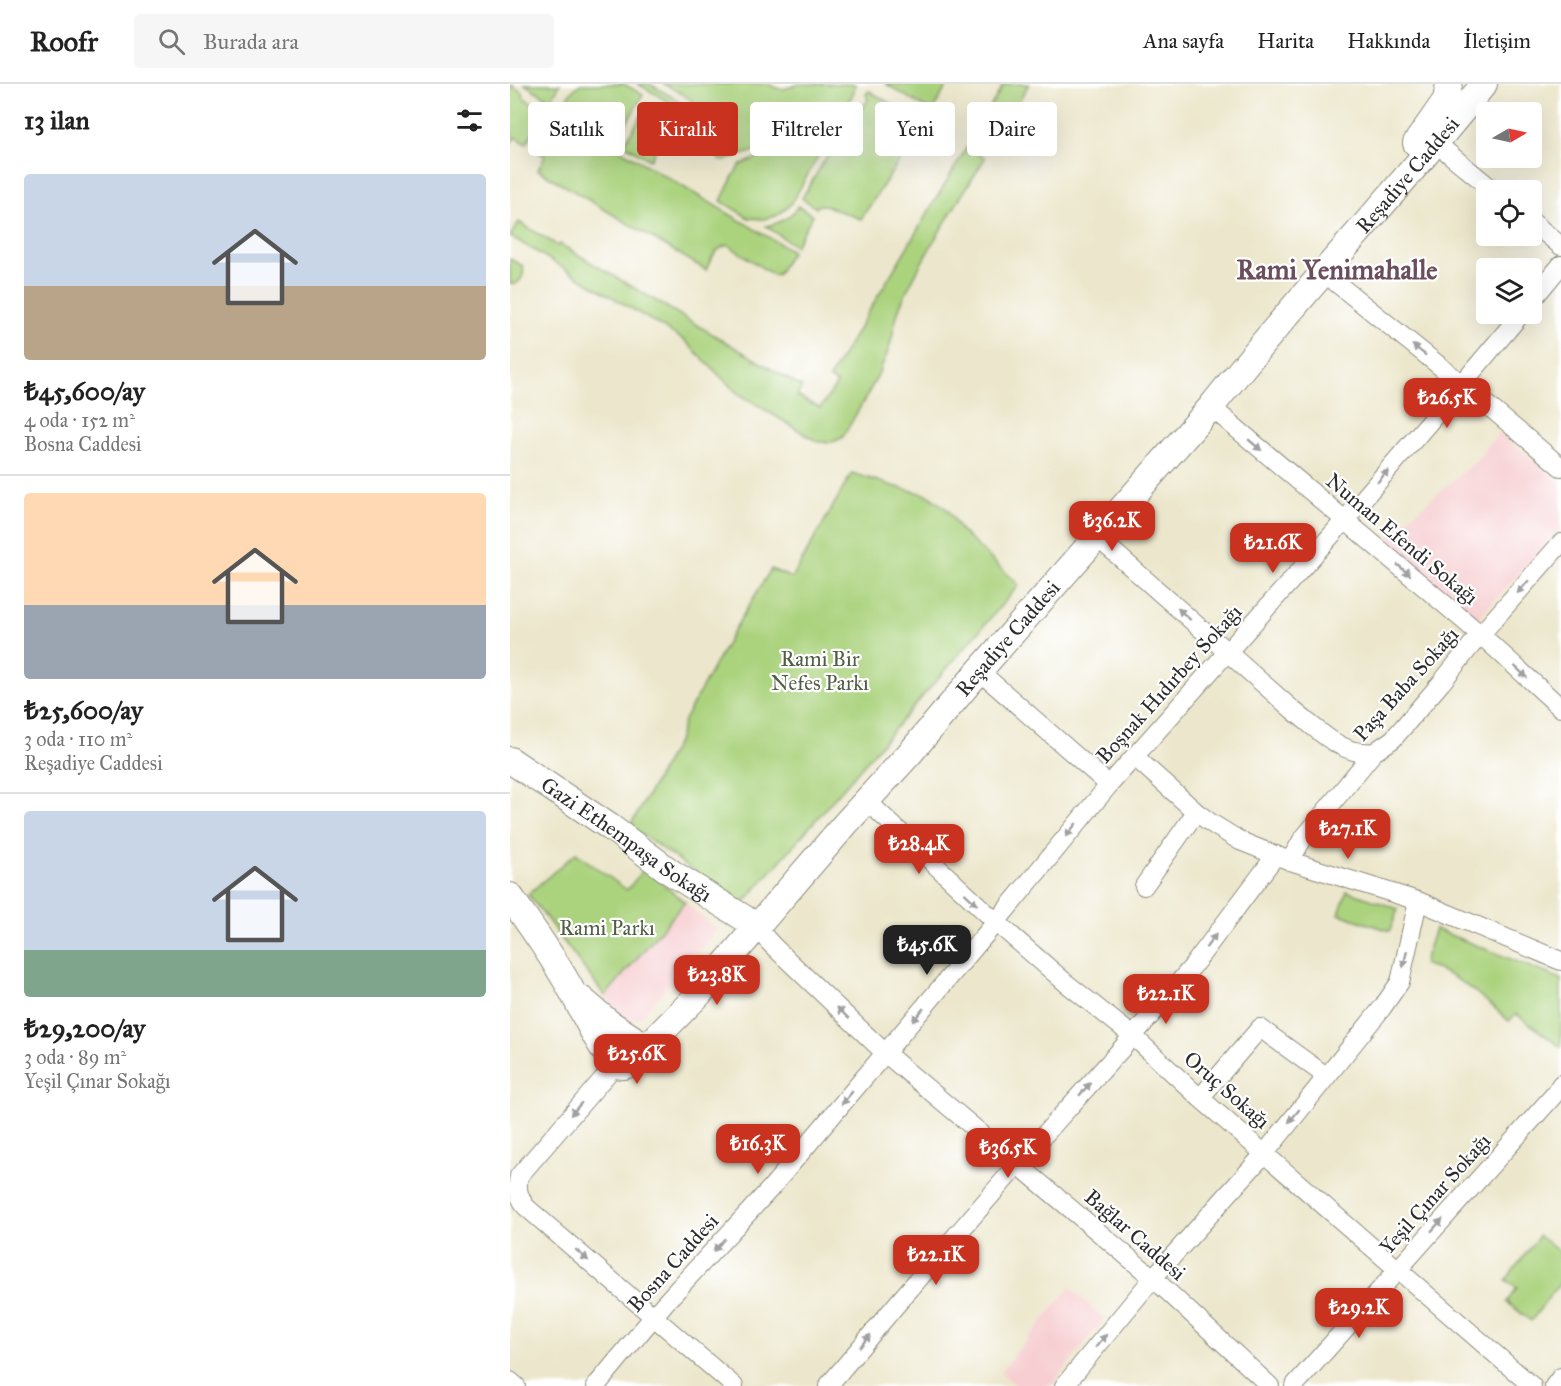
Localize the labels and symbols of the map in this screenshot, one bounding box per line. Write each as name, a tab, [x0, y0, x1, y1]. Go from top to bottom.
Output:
north arrow	[1476, 102, 1542, 168]
street label: Reşadiye Caddesi	[1350, 111, 1465, 239]
district label: Rami Yenimahalle	[1236, 253, 1438, 286]
one-way arrow	[1411, 344, 1427, 356]
pin: ₺26.5K	[1398, 378, 1496, 429]
one-way arrow	[1247, 438, 1263, 451]
street label: Numan Efendi Sokağı	[1321, 468, 1484, 610]
one-way arrow	[1376, 469, 1389, 484]
pin: ₺36.2K	[1063, 501, 1161, 552]
pin: ₺21.6K	[1224, 523, 1322, 574]
one-way arrow	[1396, 563, 1411, 576]
street label: Reşadiye Caddesi	[950, 575, 1066, 702]
one-way arrow	[1516, 579, 1529, 595]
street label: Boşnak Hıdırbey Sokağı	[1091, 599, 1247, 769]
one-way arrow	[1176, 607, 1191, 621]
street label: Paşa Baba Sokağı	[1348, 621, 1464, 747]
park label: Rami Bir Nefes Parkı	[771, 646, 869, 696]
one-way arrow	[1513, 665, 1528, 678]
street label: Gazi Ethempaşa Sokağı	[536, 771, 717, 908]
pin: ₺27.1K	[1299, 809, 1397, 860]
one-way arrow	[1065, 822, 1078, 838]
pin: ₺28.4K	[870, 824, 968, 875]
one-way arrow	[964, 891, 978, 905]
park label: Rami Parkı	[559, 915, 655, 941]
pin: ₺45.6K	[878, 925, 976, 976]
one-way arrow	[1205, 933, 1217, 948]
one-way arrow	[1400, 949, 1410, 968]
pin: ₺23.8K	[668, 955, 766, 1006]
pin: ₺22.1K	[1117, 974, 1215, 1025]
one-way arrow	[836, 1006, 851, 1020]
one-way arrow	[912, 1007, 925, 1022]
pin: ₺25.6K	[588, 1034, 686, 1085]
street label: Oruç Sokağı	[1179, 1046, 1275, 1135]
one-way arrow	[1078, 1082, 1091, 1097]
one-way arrow	[841, 1090, 854, 1106]
one-way arrow	[570, 1101, 583, 1117]
one-way arrow	[1288, 1108, 1301, 1123]
pin: ₺16.3K	[709, 1124, 807, 1175]
pin: ₺36.5K	[959, 1128, 1057, 1179]
street label: Yeşil Çınar Sokağı	[1374, 1128, 1496, 1260]
street label: Bağlar Caddesi	[1079, 1184, 1191, 1286]
street label: Bosna Caddesi	[622, 1208, 724, 1318]
one-way arrow	[1430, 1218, 1444, 1233]
pin: ₺22.1K	[887, 1235, 985, 1286]
one-way arrow	[712, 1237, 726, 1252]
one-way arrow	[574, 1248, 589, 1262]
pin: ₺29.2K	[1310, 1288, 1408, 1339]
one-way arrow	[859, 1333, 872, 1349]
one-way arrow	[1094, 1334, 1107, 1349]

